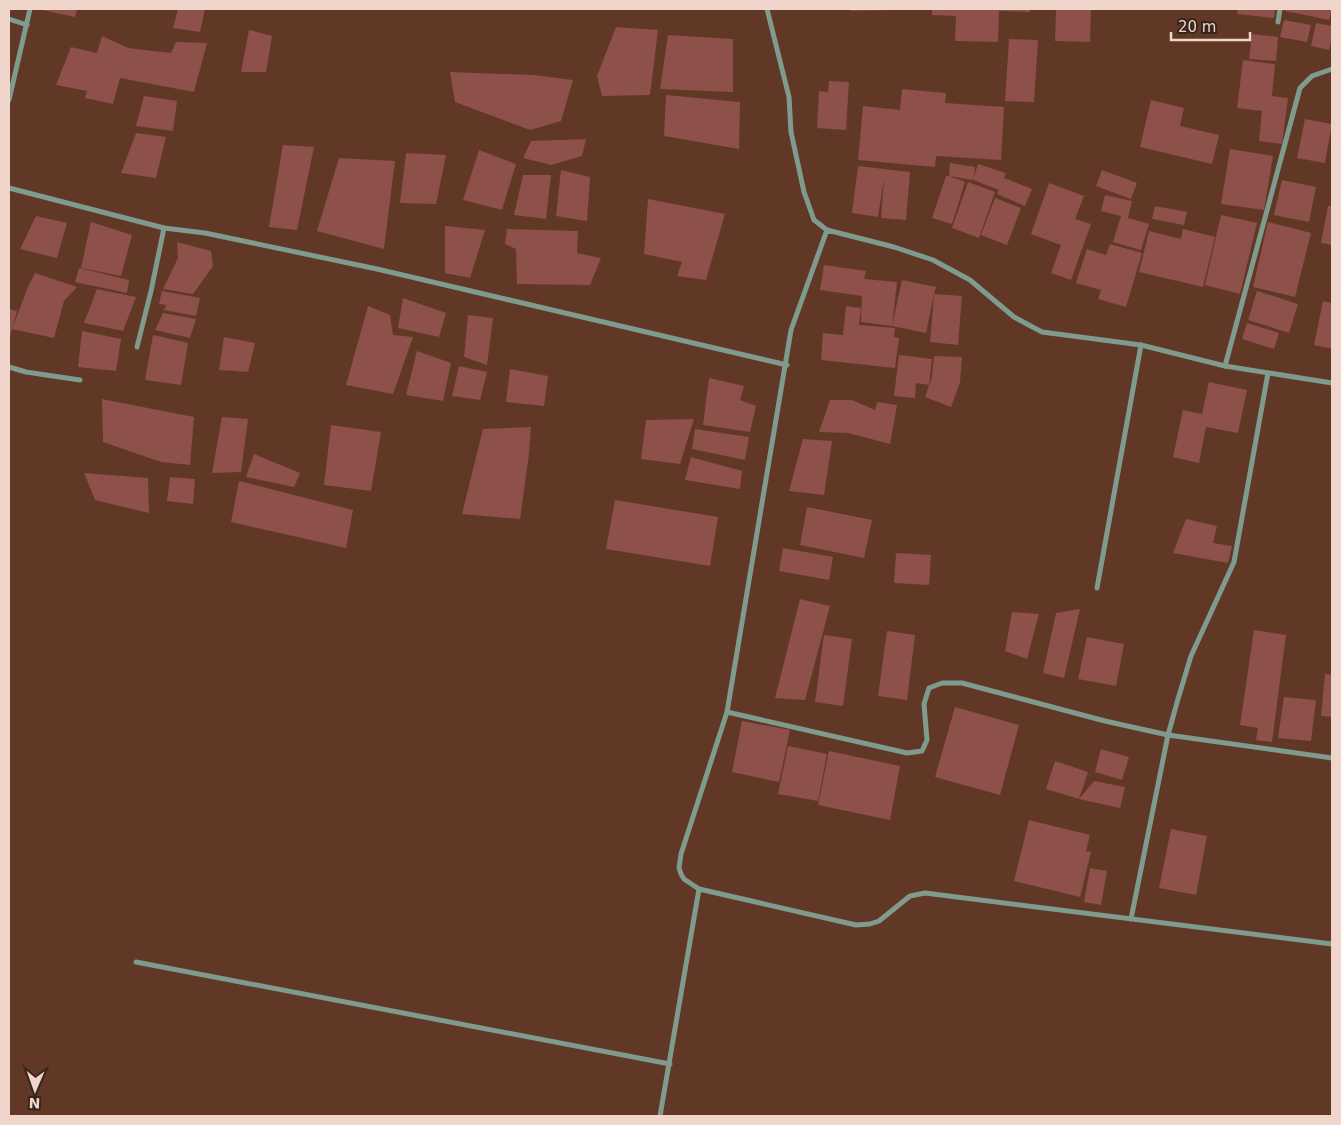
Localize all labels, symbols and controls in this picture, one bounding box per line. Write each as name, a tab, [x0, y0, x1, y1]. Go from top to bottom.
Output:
scale bar	[1171, 10, 1250, 42]
text: 20 m	[1178, 18, 1216, 36]
north arrow	[10, 1065, 60, 1115]
text: N	[28, 1095, 41, 1111]

